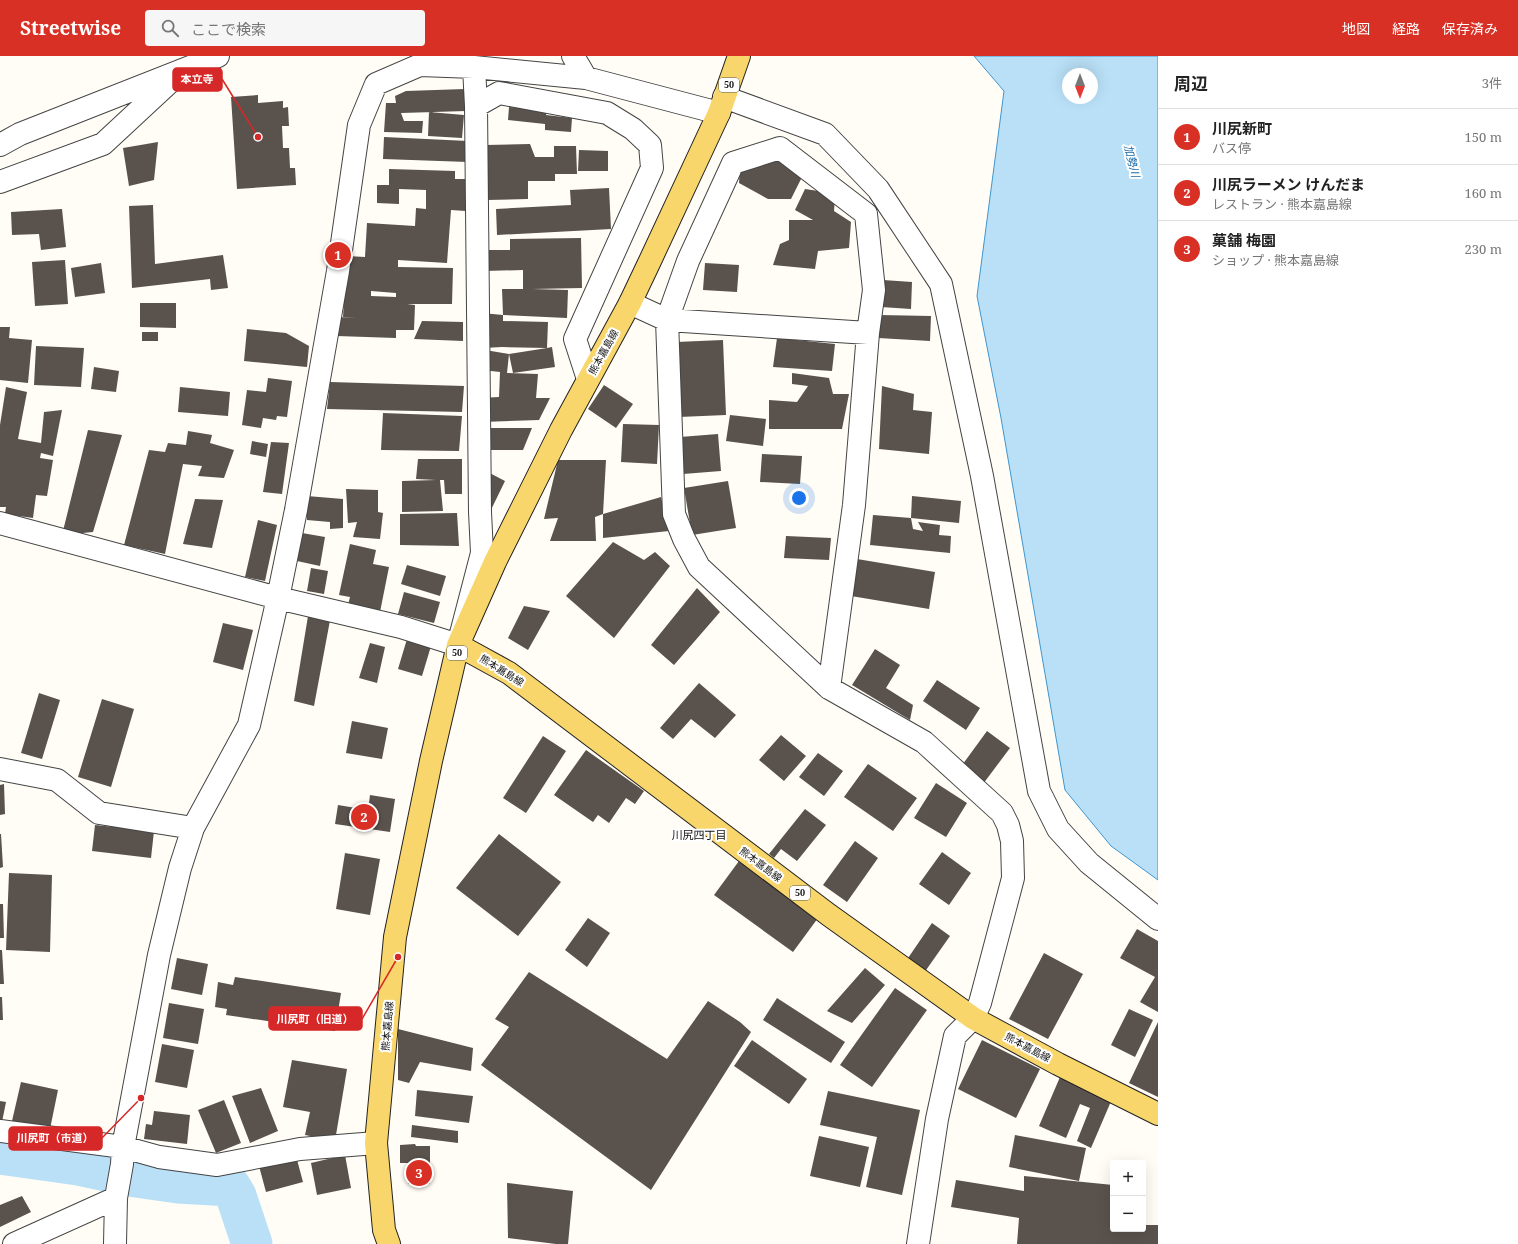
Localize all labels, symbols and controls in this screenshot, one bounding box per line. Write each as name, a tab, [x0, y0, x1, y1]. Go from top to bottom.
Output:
search box	[145, 10, 425, 46]
text: Streetwise	[20, 15, 121, 41]
icon: search	[159, 17, 181, 39]
text: ここで検索	[191, 19, 266, 39]
text: 地図	[1342, 19, 1370, 38]
text: 経路	[1392, 19, 1420, 38]
text: 保存済み	[1442, 19, 1498, 38]
callout: 本立寺	[173, 68, 222, 91]
north arrow	[1062, 68, 1098, 104]
text: 本立寺	[181, 71, 214, 86]
text: 周辺	[1174, 72, 1208, 95]
text: 3件	[1482, 74, 1502, 92]
road number: 50	[719, 78, 739, 92]
text: 川尻新町	[1212, 118, 1272, 138]
text: 1	[1183, 128, 1191, 146]
text: 150 m	[1465, 128, 1502, 146]
text: バス停	[1212, 139, 1251, 157]
water label: 加勢川	[1121, 143, 1144, 180]
text: 川尻ラーメン けんだま	[1212, 174, 1365, 194]
text: 2	[1183, 184, 1191, 202]
text: 160 m	[1465, 184, 1502, 202]
text: レストラン · 熊本嘉島線	[1212, 195, 1352, 213]
text: 菓舗 梅園	[1212, 230, 1276, 250]
pin: 1	[325, 240, 351, 270]
text: 3	[1183, 240, 1191, 258]
text: 230 m	[1465, 240, 1502, 258]
text: ショップ · 熊本嘉島線	[1212, 251, 1339, 269]
street label: 熊本嘉島線	[585, 327, 621, 377]
your location	[789, 488, 809, 508]
road number: 50	[447, 646, 467, 660]
street label: 熊本嘉島線	[477, 651, 527, 689]
pin: 2	[351, 802, 377, 832]
district label: 川尻四丁目	[672, 827, 727, 842]
street label: 熊本嘉島線	[737, 843, 785, 885]
road number: 50	[790, 886, 810, 900]
street label: 熊本嘉島線	[378, 1000, 396, 1052]
callout: 川尻町（旧道）	[269, 1007, 362, 1030]
text: 川尻町（旧道）	[277, 1011, 354, 1026]
street label: 熊本嘉島線	[1003, 1029, 1053, 1065]
callout: 川尻町（市道）	[9, 1127, 102, 1150]
text: 川尻町（市道）	[17, 1130, 94, 1145]
pin: 3	[406, 1158, 432, 1188]
map controls	[1110, 1160, 1146, 1232]
button: +	[1110, 1160, 1146, 1196]
button: −	[1110, 1196, 1146, 1232]

